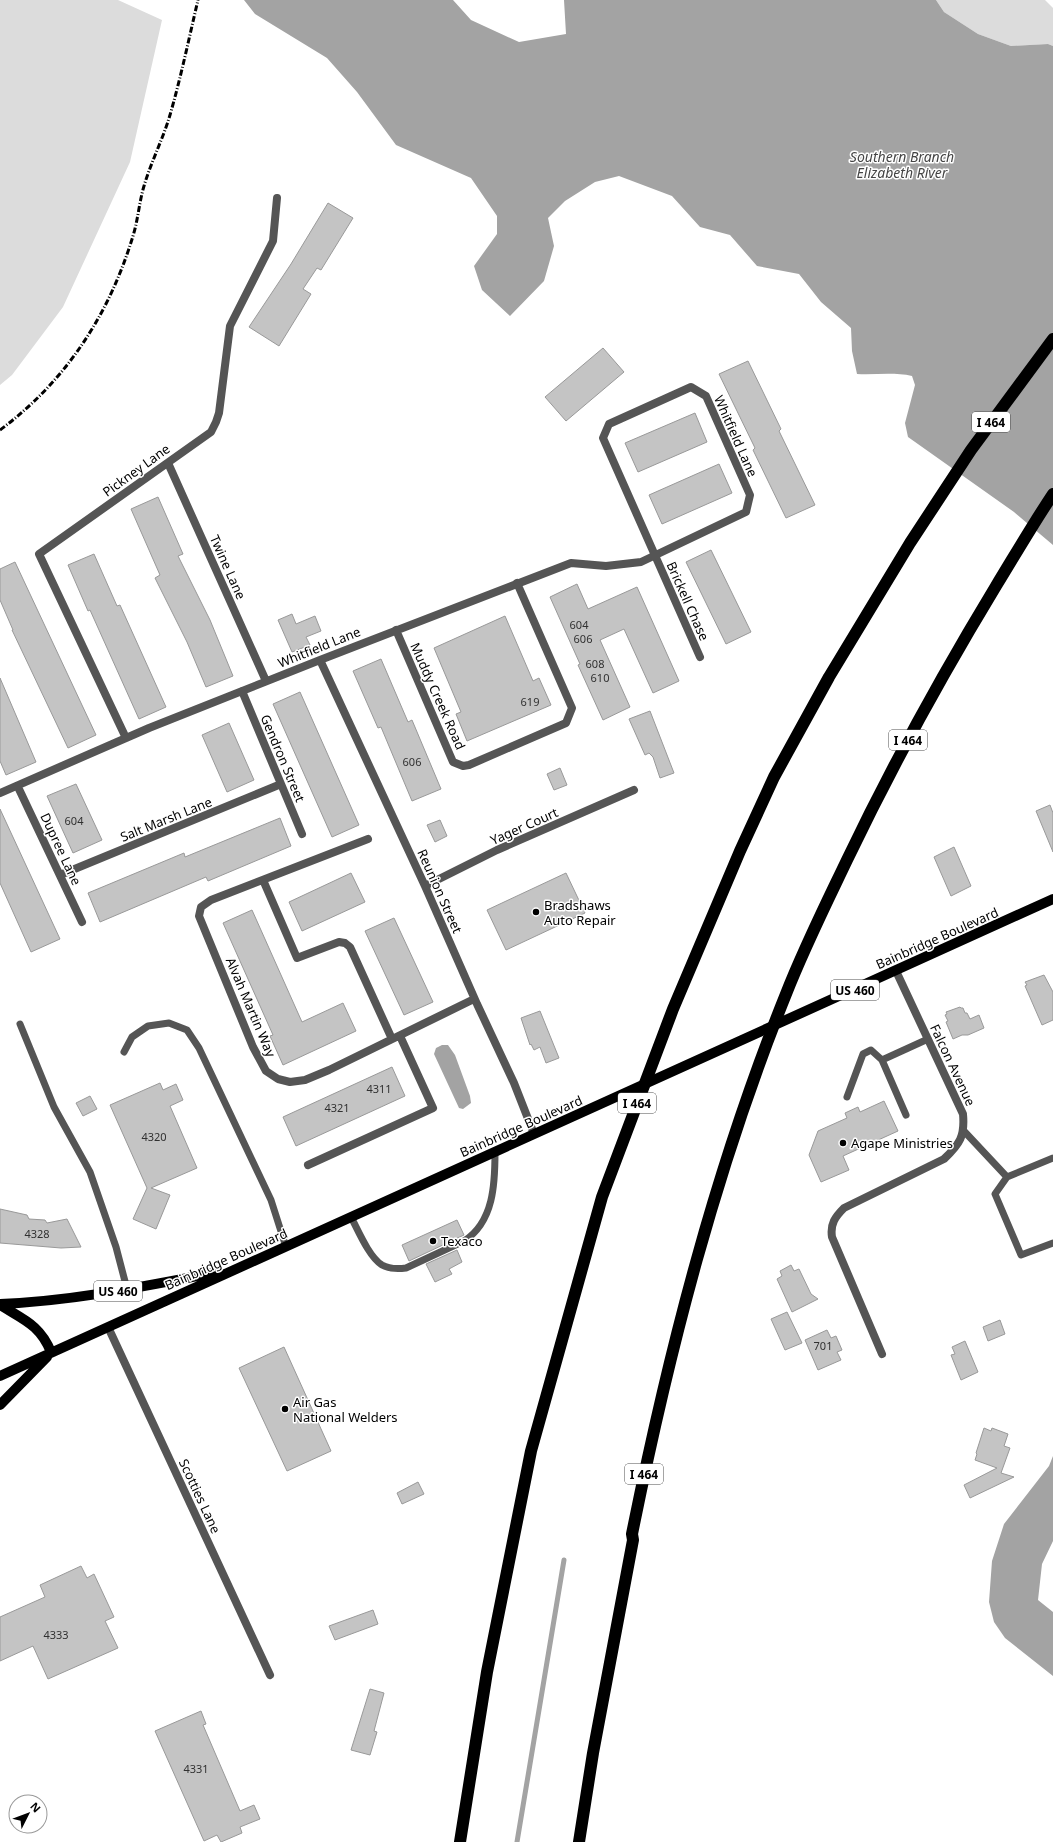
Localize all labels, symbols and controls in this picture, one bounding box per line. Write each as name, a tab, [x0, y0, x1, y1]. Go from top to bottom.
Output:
water label: Southern Branch Elizabeth River	[850, 147, 954, 182]
street label: Whitfield Lane	[710, 392, 762, 480]
road number: I 464	[972, 412, 1010, 432]
street label: Pickney Lane	[99, 440, 173, 500]
street label: Twine Lane	[206, 532, 250, 602]
street label: Brickell Chase	[663, 559, 713, 643]
house number: 604	[570, 617, 589, 632]
street label: Whitfield Lane	[275, 622, 363, 672]
house number: 606	[574, 631, 592, 646]
street label: Muddy Creek Road	[406, 640, 470, 752]
house number: 608	[586, 656, 604, 671]
house number: 610	[591, 670, 609, 685]
house number: 619	[521, 694, 539, 709]
street label: Gendron Street	[256, 711, 310, 805]
road number: I 464	[889, 730, 927, 750]
house number: 606	[403, 754, 421, 769]
street label: Salt Marsh Lane	[117, 792, 215, 846]
street label: Yager Court	[487, 803, 561, 849]
street label: Dupree Lane	[36, 810, 86, 888]
house number: 604	[65, 813, 84, 828]
street label: Reunion Street	[413, 846, 467, 936]
place label: Bradshaws Auto Repair	[544, 896, 616, 929]
street label: Bainbridge Boulevard	[873, 903, 1001, 973]
marker: Bradshaws Auto Repair	[531, 907, 541, 917]
street label: Alvah Martin Way	[222, 954, 280, 1060]
road number: US 460	[831, 980, 879, 1000]
street label: Falcon Avenue	[926, 1021, 980, 1109]
house number: 4311	[366, 1081, 392, 1096]
street label: Bainbridge Boulevard	[457, 1091, 585, 1161]
road number: I 464	[618, 1093, 656, 1113]
house number: 4321	[324, 1100, 350, 1115]
house number: 4320	[141, 1129, 167, 1144]
place label: Agape Ministries	[851, 1134, 953, 1152]
marker: Agape Ministries	[838, 1138, 848, 1148]
street label: Bainbridge Boulevard	[162, 1224, 290, 1294]
house number: 4328	[24, 1226, 50, 1241]
place label: Texaco	[441, 1232, 483, 1250]
marker: Texaco	[428, 1236, 438, 1246]
road number: US 460	[94, 1281, 142, 1301]
house number: 701	[814, 1338, 832, 1353]
place label: Air Gas National Welders	[293, 1393, 398, 1426]
marker: Air Gas National Welders	[280, 1404, 290, 1414]
street label: Scotties Lane	[175, 1456, 225, 1536]
road number: I 464	[625, 1464, 663, 1484]
house number: 4333	[43, 1627, 69, 1642]
house number: 4331	[183, 1761, 209, 1776]
north arrow	[8, 1794, 48, 1834]
text: N	[27, 1799, 44, 1815]

